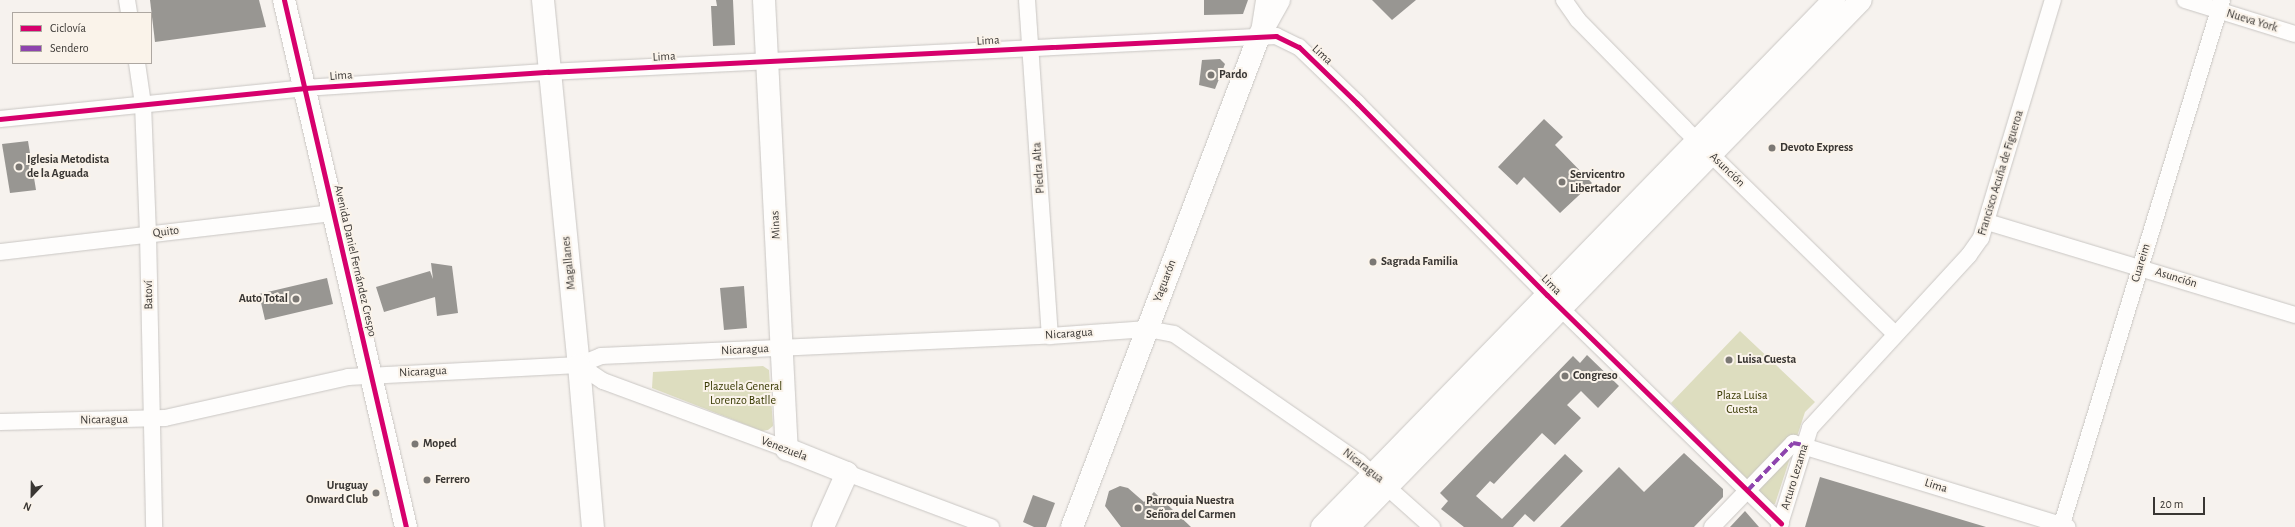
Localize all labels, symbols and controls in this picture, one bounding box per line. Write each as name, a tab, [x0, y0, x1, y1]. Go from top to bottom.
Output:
street label: Nueva York	[2225, 6, 2279, 36]
legend	[12, 12, 152, 64]
text: Ciclovía	[50, 22, 86, 34]
street label: Lima	[976, 33, 1000, 49]
text: Sendero	[50, 42, 89, 54]
street label: Lima	[1309, 42, 1335, 68]
street label: Lima	[652, 49, 676, 65]
street label: Lima	[329, 68, 353, 84]
place label: Pardo	[1219, 68, 1247, 82]
marker: Pardo	[1206, 70, 1216, 80]
street label: Francisco Acuña de Figueroa	[1975, 109, 2027, 237]
place label: Devoto Express	[1780, 141, 1853, 155]
street label: Piedra Alta	[1030, 142, 1048, 194]
marker: Devoto Express	[1767, 143, 1777, 153]
street label: Asunción	[1707, 150, 1747, 190]
place label: Iglesia Metodista de la Aguada	[27, 153, 109, 181]
marker: Iglesia Metodista de la Aguada	[14, 162, 24, 172]
place label: Servicentro Libertador	[1570, 168, 1625, 196]
marker: Servicentro Libertador	[1557, 177, 1567, 187]
street label: Avenida Daniel Fernández Crespo	[331, 184, 379, 338]
street label: Minas	[768, 210, 784, 240]
street label: Quito	[152, 223, 180, 241]
street label: Magallanes	[559, 236, 579, 290]
street label: Cuareim	[2128, 242, 2154, 284]
place label: Sagrada Familia	[1381, 255, 1458, 269]
marker: Sagrada Familia	[1368, 257, 1378, 267]
street label: Yaguarón	[1150, 258, 1180, 304]
street label: Asunción	[2153, 265, 2199, 291]
street label: Lima	[1538, 272, 1564, 298]
street label: Batoví	[142, 280, 156, 310]
place label: Auto Total	[239, 292, 288, 306]
marker: Auto Total	[291, 294, 301, 304]
street label: Nicaragua	[1045, 325, 1093, 343]
street label: Nicaragua	[721, 342, 769, 358]
place label: Luisa Cuesta	[1737, 353, 1796, 367]
marker: Luisa Cuesta	[1724, 355, 1734, 365]
street label: Nicaragua	[399, 364, 447, 380]
place label: Congreso	[1573, 369, 1618, 383]
marker: Congreso	[1560, 371, 1570, 381]
park label: Plazuela General Lorenzo Batlle	[704, 380, 782, 408]
park label: Plaza Luisa Cuesta	[1716, 389, 1768, 417]
street label: Nicaragua	[80, 412, 128, 428]
street label: Venezuela	[759, 434, 809, 464]
place label: Moped	[423, 437, 456, 451]
marker: Moped	[410, 439, 420, 449]
street label: Arturo Lezama	[1778, 442, 1812, 512]
street label: Nicaragua	[1340, 446, 1386, 486]
place label: Ferrero	[435, 473, 470, 487]
north arrow	[12, 475, 52, 515]
marker: Ferrero	[422, 475, 432, 485]
street label: Lima	[1923, 476, 1949, 496]
place label: Uruguay Onward Club	[306, 479, 368, 507]
marker: Uruguay Onward Club	[371, 488, 381, 498]
scale bar	[2155, 489, 2207, 515]
place label: Parroquia Nuestra Señora del Carmen	[1146, 494, 1236, 522]
text: 20 m	[2160, 498, 2183, 510]
text: N	[22, 500, 33, 513]
marker: Parroquia Nuestra Señora del Carmen	[1133, 503, 1143, 513]

